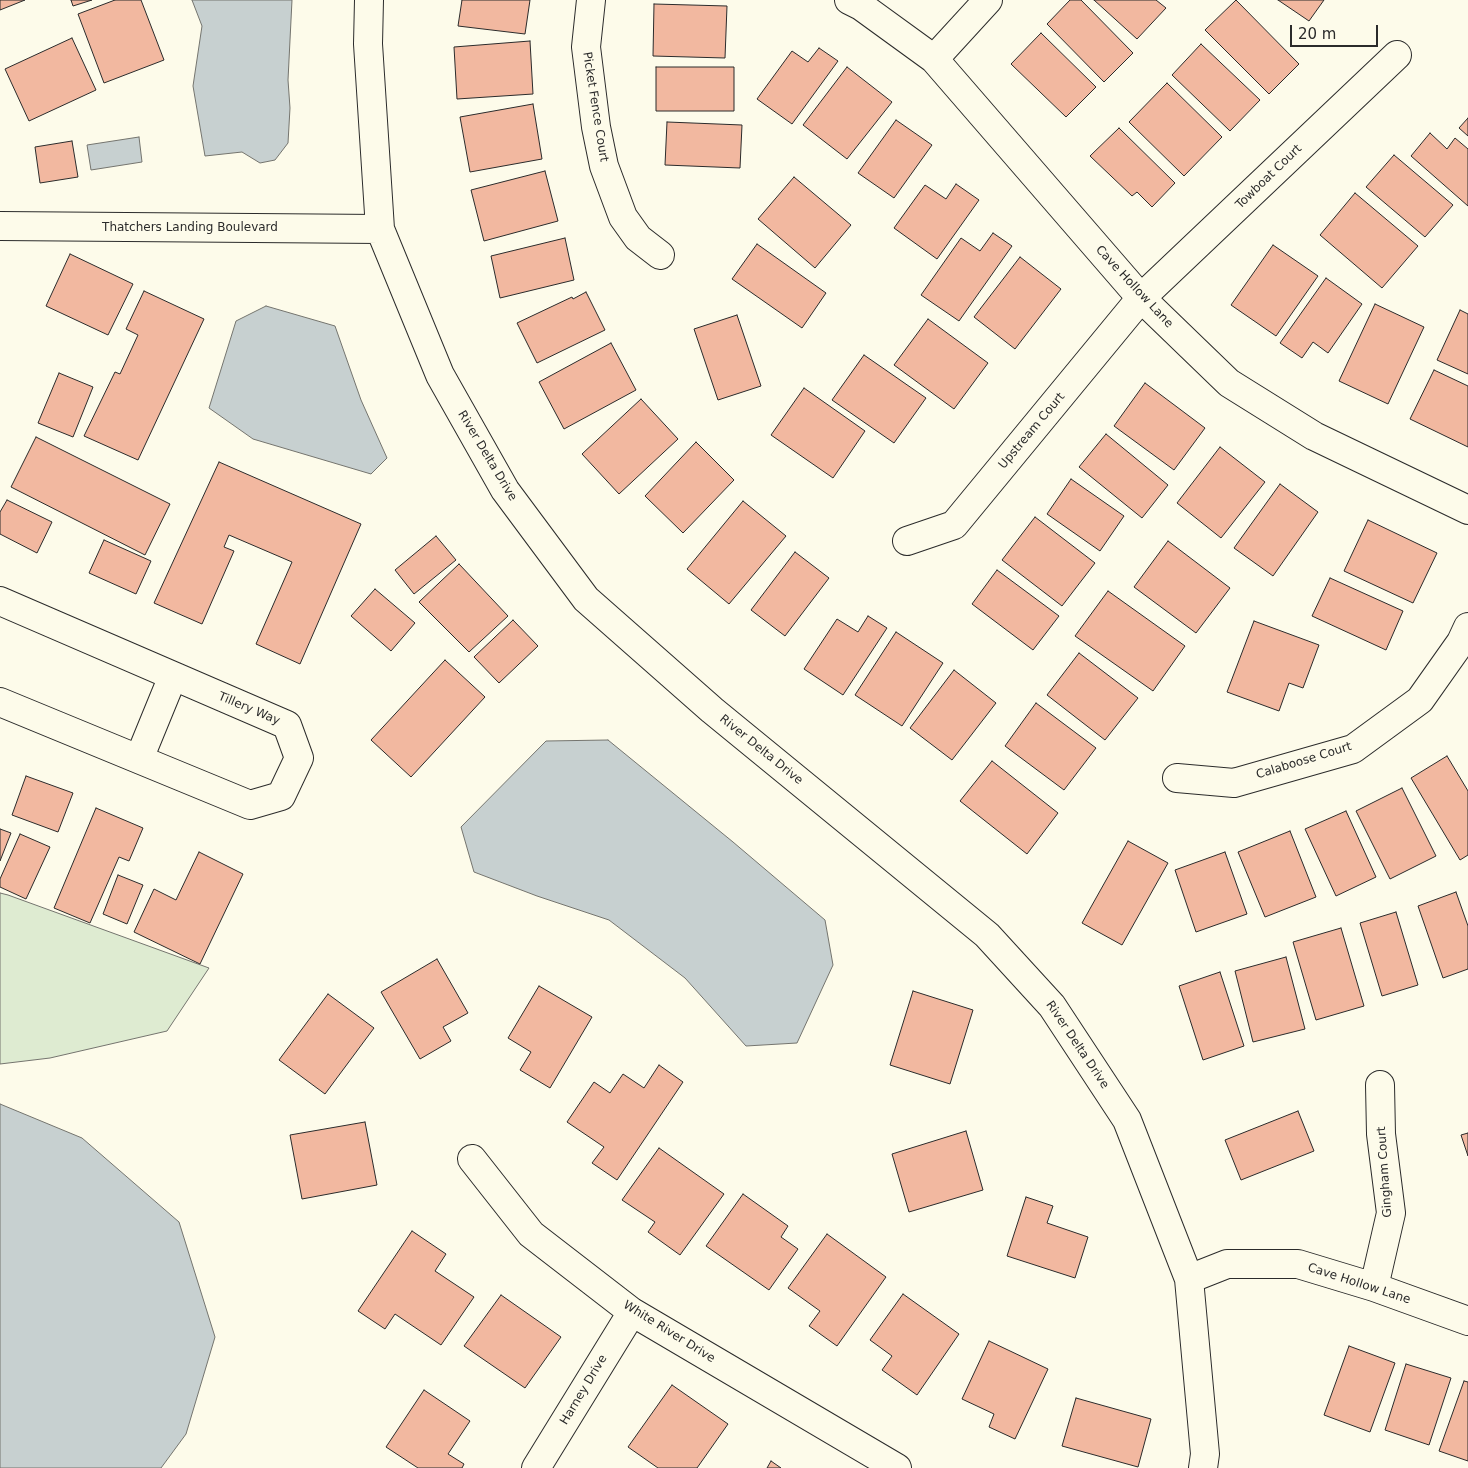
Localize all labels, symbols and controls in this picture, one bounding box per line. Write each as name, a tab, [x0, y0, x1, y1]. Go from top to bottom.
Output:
scale bar	[1293, 15, 1380, 47]
text: 20 m	[1298, 25, 1336, 43]
street label: Picket Fence Court	[579, 51, 611, 163]
street label: Towboat Court	[1233, 142, 1305, 212]
street label: Thatchers Landing Boulevard	[102, 221, 278, 235]
street label: Cave Hollow Lane	[1092, 243, 1176, 331]
street label: Upstream Court	[996, 390, 1068, 472]
street label: River Delta Drive	[454, 408, 520, 504]
street label: Tillery Way	[216, 690, 282, 728]
street label: River Delta Drive	[717, 712, 805, 788]
street label: Calaboose Court	[1254, 740, 1354, 782]
street label: River Delta Drive	[1042, 998, 1112, 1092]
street label: Gingham Court	[1375, 1126, 1395, 1218]
street label: Cave Hollow Lane	[1306, 1261, 1412, 1307]
street label: White River Drive	[620, 1298, 718, 1366]
street label: Harney Drive	[557, 1352, 611, 1428]

